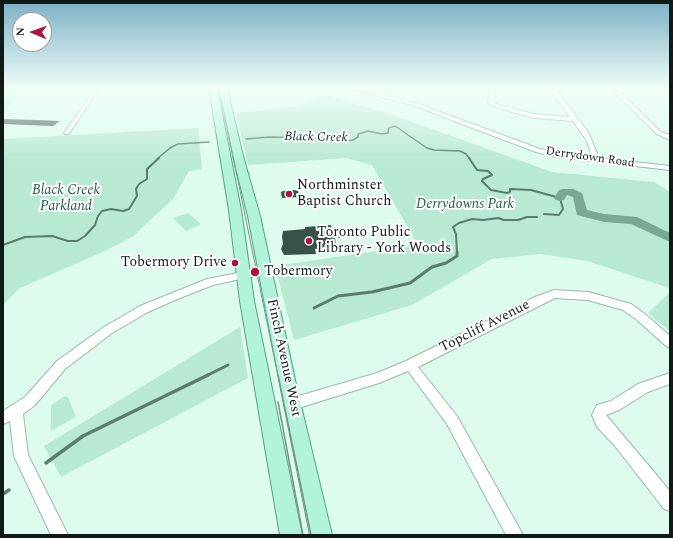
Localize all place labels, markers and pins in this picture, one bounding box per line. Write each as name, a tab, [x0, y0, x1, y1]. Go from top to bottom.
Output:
place label: Northminster Baptist Church	[297, 178, 391, 210]
marker: Northminster Baptist Church	[284, 189, 294, 199]
place label: Toronto Public Library - York Woods	[317, 225, 451, 258]
marker: Toronto Public Library - York Woods	[304, 236, 314, 246]
place label: Tobermory Drive	[121, 255, 227, 271]
marker: Tobermory Drive	[230, 258, 240, 268]
place label: Tobermory	[264, 264, 332, 280]
marker: Tobermory	[249, 266, 261, 278]

